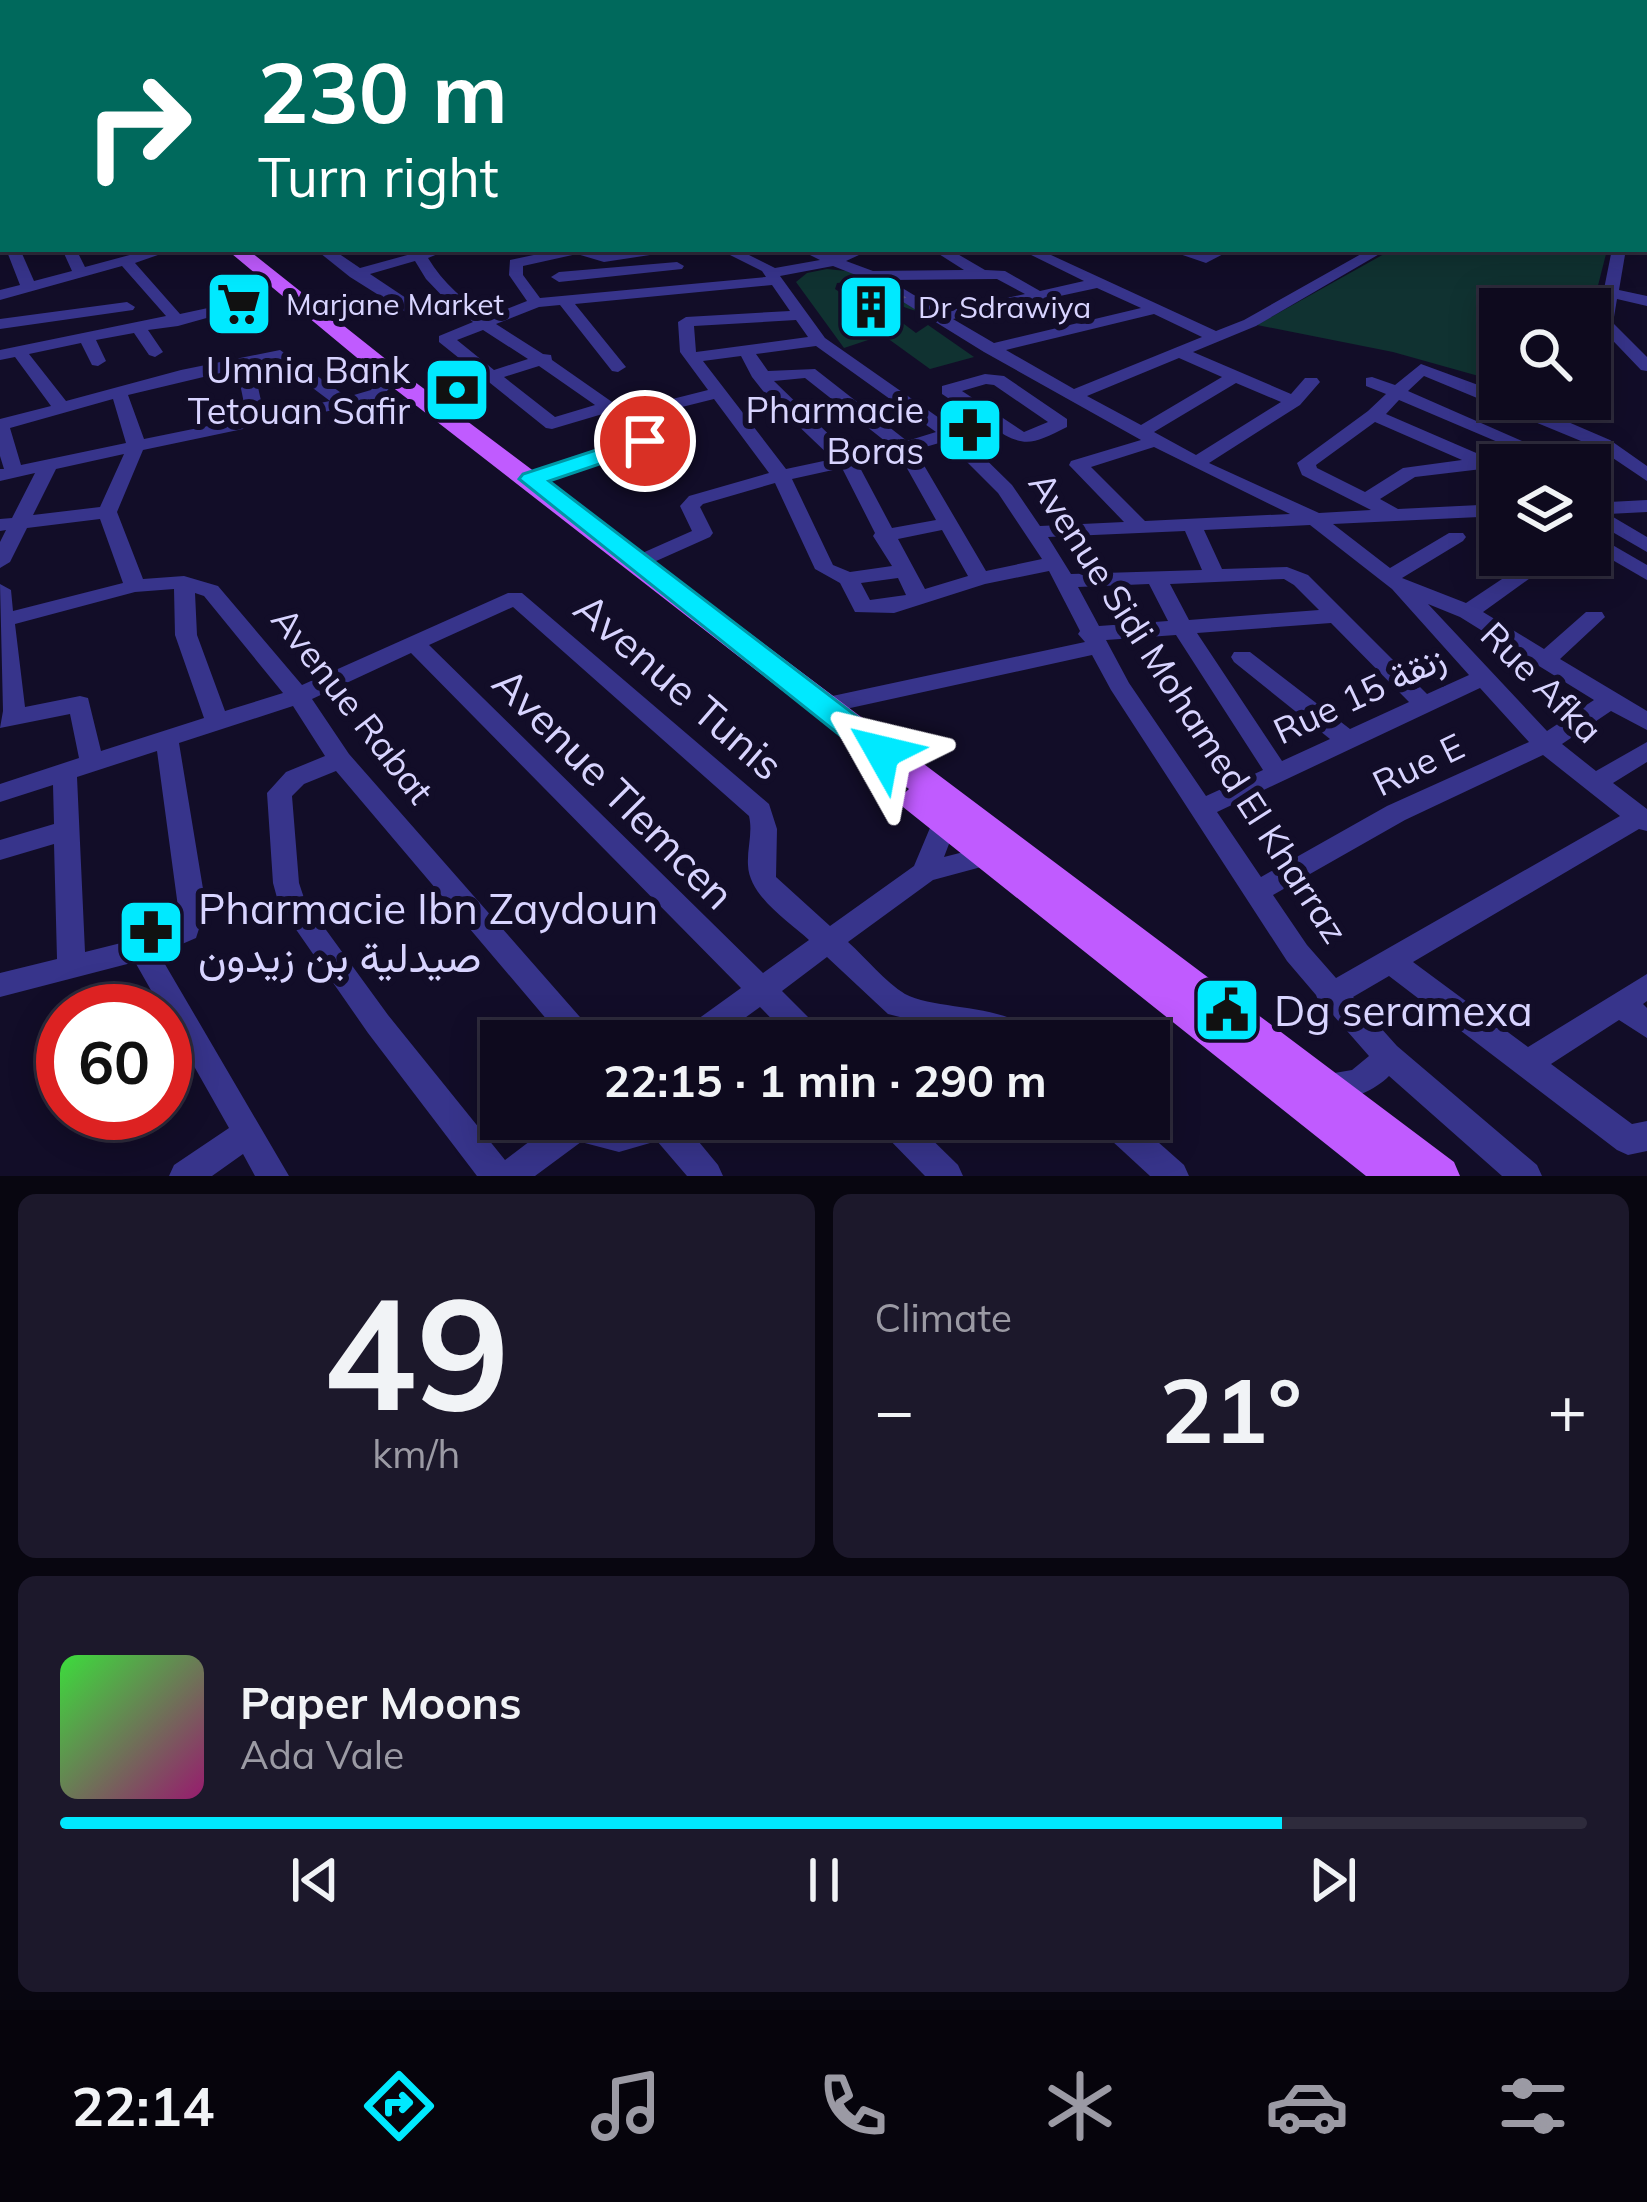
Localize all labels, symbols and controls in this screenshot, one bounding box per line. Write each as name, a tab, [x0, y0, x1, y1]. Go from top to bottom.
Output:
text: 230 m	[258, 39, 508, 144]
icon: right	[60, 48, 216, 204]
text: Turn right	[258, 143, 499, 211]
supermarket icon: Marjane Market	[204, 269, 274, 339]
building icon: Dr Sdrawiya	[836, 272, 906, 342]
place label: Marjane Market	[286, 285, 504, 323]
place label: Dr Sdrawiya	[918, 288, 1091, 326]
map controls	[1479, 288, 1611, 576]
button: search	[1479, 288, 1611, 420]
place label: Umnia Bank Tetouan Safir	[188, 347, 410, 433]
bank icon: Umnia Bank Tetouan Safir	[422, 355, 492, 425]
place label: Pharmacie Boras	[746, 387, 924, 473]
pin	[594, 390, 696, 492]
pharmacy icon: Pharmacie Boras	[935, 395, 1005, 465]
icon: arrive	[612, 408, 678, 474]
button: layers	[1479, 444, 1611, 576]
street label: Avenue Sidi Mohamed El Kharraz	[1020, 463, 1358, 951]
street label: Avenue Tunis	[564, 581, 794, 791]
street label: Avenue Rabat	[262, 598, 444, 812]
street label: Rue Afka	[1472, 612, 1612, 752]
street label: Rue 15 زنقة	[1266, 635, 1452, 754]
street label: Avenue Tlemcen	[482, 656, 746, 920]
position arrow	[819, 689, 945, 815]
street label: Rue E	[1365, 723, 1471, 805]
place label: Pharmacie Ibn Zaydoun صيدلية بن زيدون	[198, 882, 658, 984]
pharmacy icon: Pharmacie Ibn Zaydoun صيدلية بن زيدون	[116, 897, 186, 967]
public building icon: Dg seramexa	[1192, 975, 1262, 1045]
speed limit sign: 60	[36, 984, 192, 1140]
place label: Dg seramexa	[1274, 984, 1533, 1037]
text: 22:15 · 1 min · 290 m	[603, 1052, 1047, 1108]
text: 49	[323, 1253, 510, 1449]
text: Climate	[875, 1293, 1012, 1342]
text: 21°	[1160, 1353, 1302, 1466]
text: −	[875, 1368, 914, 1451]
text: +	[1547, 1368, 1587, 1451]
text: km/h	[372, 1429, 460, 1478]
text: Paper Moons	[240, 1674, 522, 1730]
text: Ada Vale	[240, 1730, 404, 1779]
icon: previous	[282, 1847, 348, 1913]
icon: pause	[791, 1847, 857, 1913]
icon: next	[1300, 1847, 1366, 1913]
icon: directions	[357, 2064, 441, 2148]
icon: music	[584, 2064, 668, 2148]
icon: phone	[811, 2064, 895, 2148]
icon: climate	[1038, 2064, 1122, 2148]
icon: car	[1265, 2064, 1349, 2148]
icon: filters	[1491, 2064, 1575, 2148]
text: 22:14	[71, 2072, 214, 2140]

